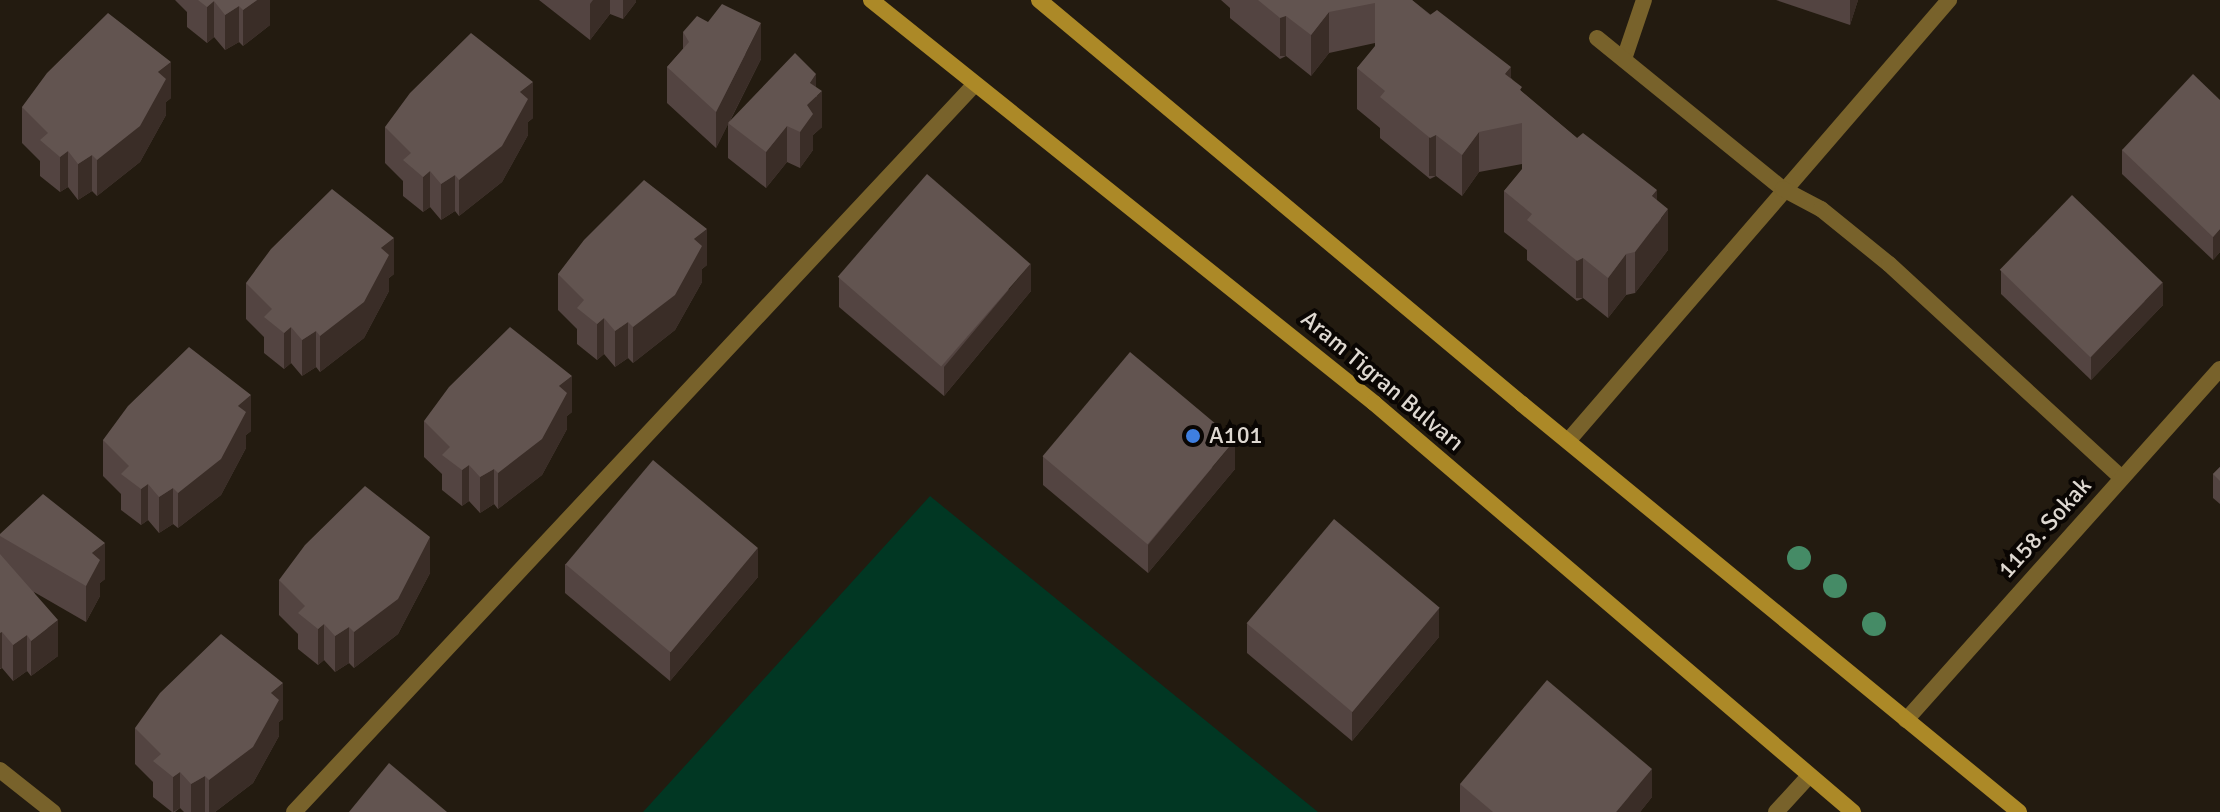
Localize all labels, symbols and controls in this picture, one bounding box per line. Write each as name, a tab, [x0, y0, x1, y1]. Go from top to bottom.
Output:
street label: Aram Tigran Bulvarı	[1295, 305, 1469, 457]
place label: A101	[1209, 422, 1263, 450]
marker: A101	[1184, 427, 1202, 445]
street label: 1158. Sokak	[1992, 472, 2098, 584]

